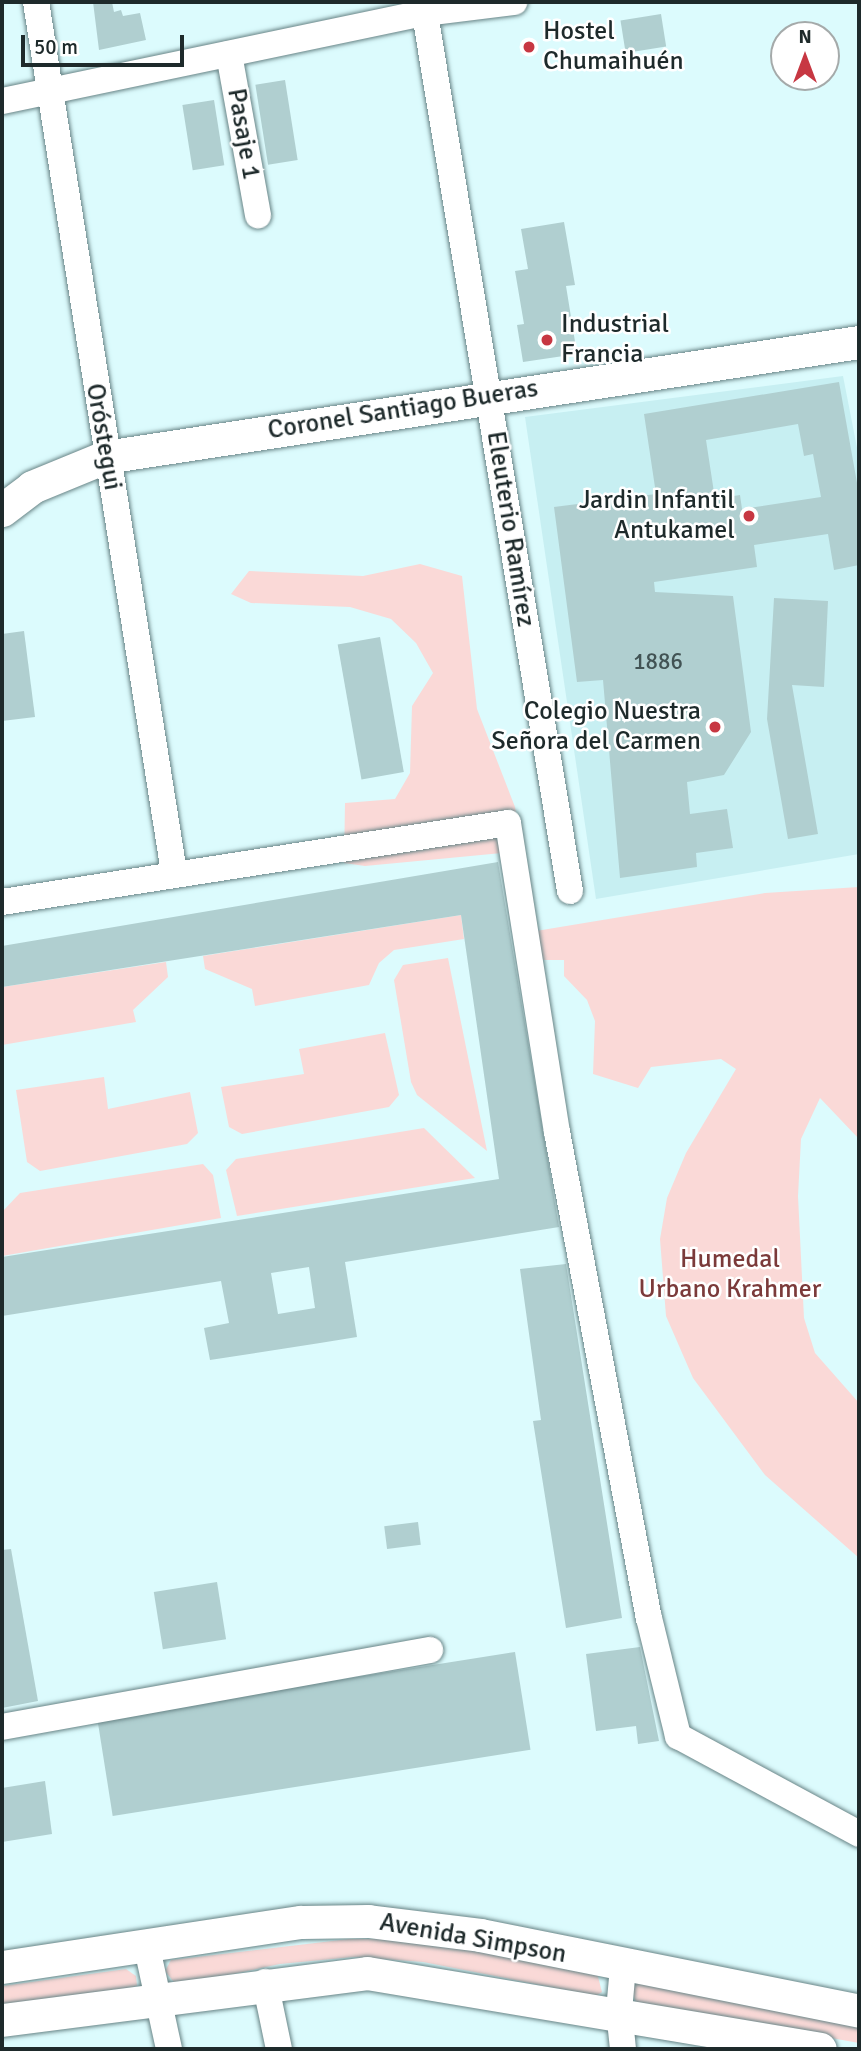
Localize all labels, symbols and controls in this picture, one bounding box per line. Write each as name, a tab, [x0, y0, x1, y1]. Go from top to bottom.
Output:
place label: Hostel Chumaihuén	[543, 16, 684, 78]
scale bar	[24, 21, 187, 65]
north arrow	[770, 21, 840, 91]
text: N	[798, 25, 812, 49]
text: 50 m	[34, 34, 78, 60]
marker: Hostel Chumaihuén	[521, 39, 537, 55]
street label: Pasaje 1	[220, 86, 266, 182]
place label: Industrial Francia	[561, 309, 669, 370]
marker: Industrial Francia	[539, 332, 555, 348]
street label: Coronel Santiago Bueras	[266, 373, 540, 447]
street label: Oróstegui	[78, 381, 128, 493]
street label: Eleuterio Ramírez	[479, 429, 541, 629]
place label: Jardin Infantil Antukamel	[579, 485, 735, 546]
marker: Jardin Infantil Antukamel	[741, 508, 757, 524]
house number: 1886	[633, 648, 683, 676]
place label: Colegio Nuestra Señora del Carmen	[491, 696, 701, 758]
marker: Colegio Nuestra Señora del Carmen	[707, 719, 723, 735]
park label: Humedal Urbano Krahmer	[639, 1244, 821, 1306]
street label: Avenida Simpson	[377, 1907, 569, 1971]

